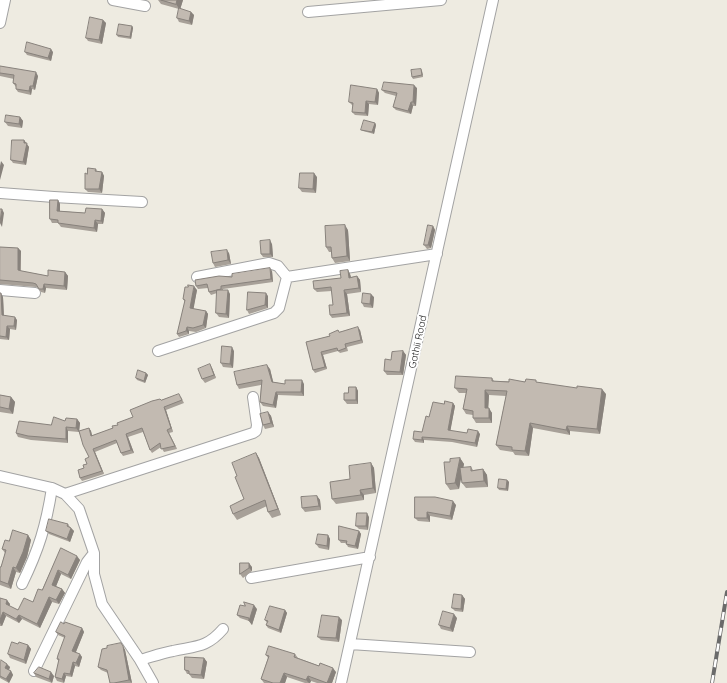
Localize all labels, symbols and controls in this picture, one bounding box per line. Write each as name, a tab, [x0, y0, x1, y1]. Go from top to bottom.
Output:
street label: Gathii Road	[407, 314, 429, 370]

